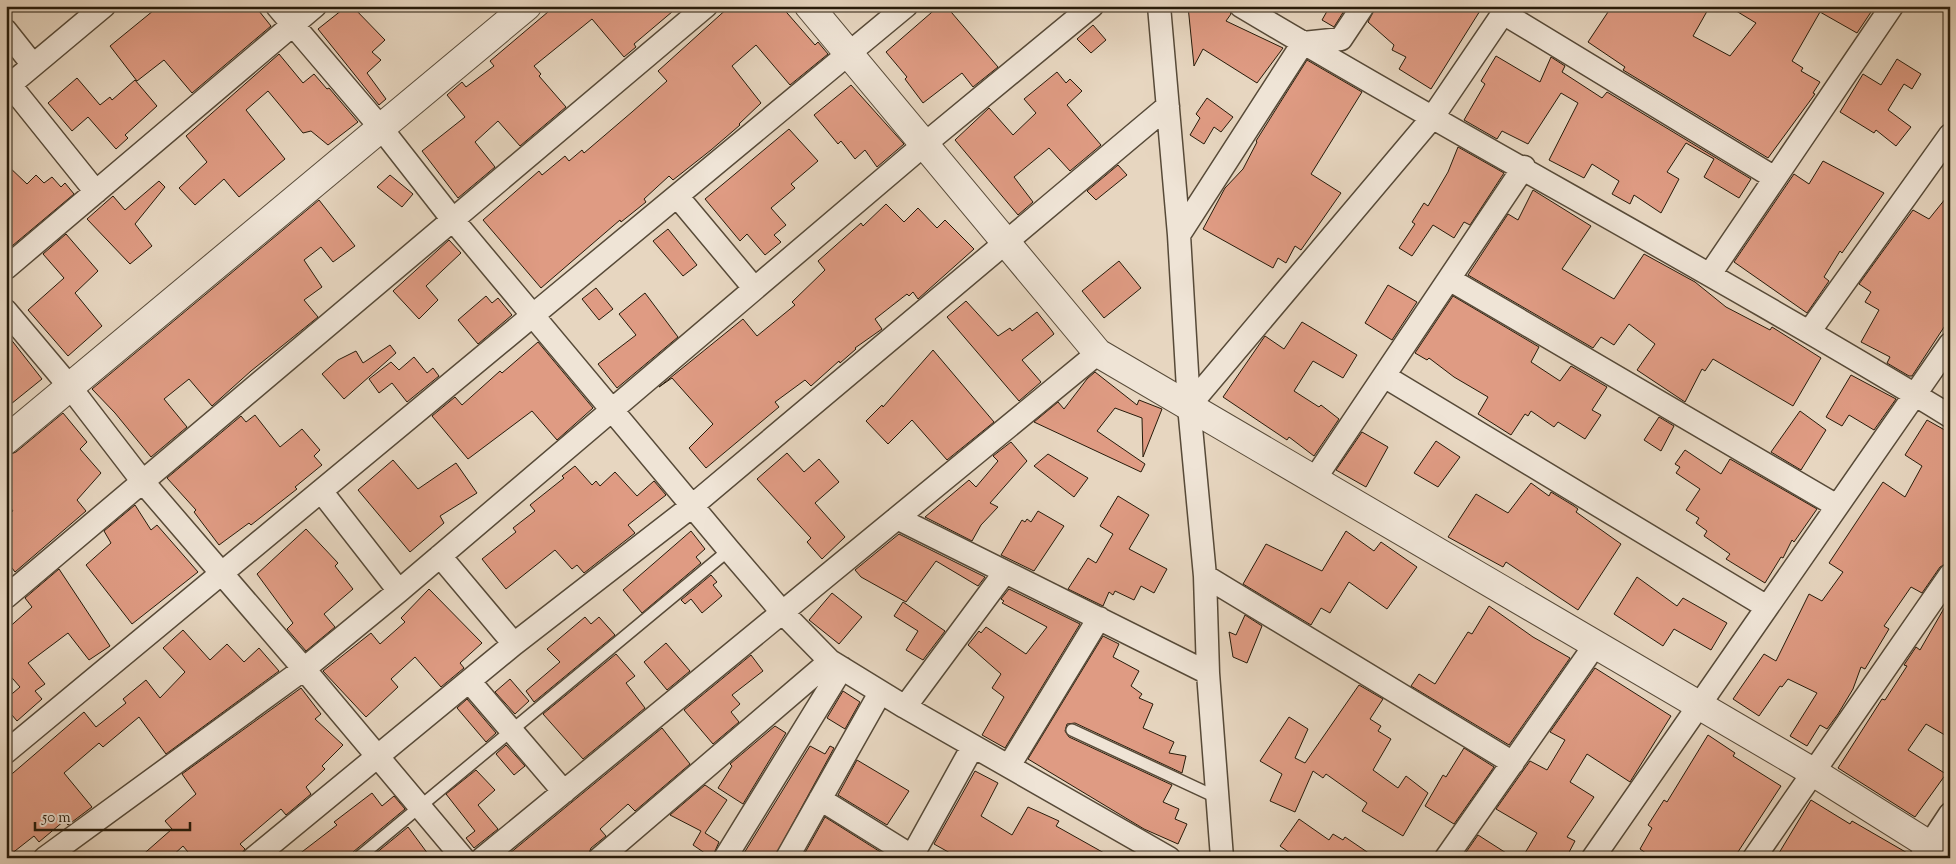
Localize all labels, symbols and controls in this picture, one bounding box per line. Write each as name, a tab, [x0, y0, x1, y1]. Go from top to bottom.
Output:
scale bar	[35, 799, 190, 831]
text: 50 m	[41, 808, 71, 829]

